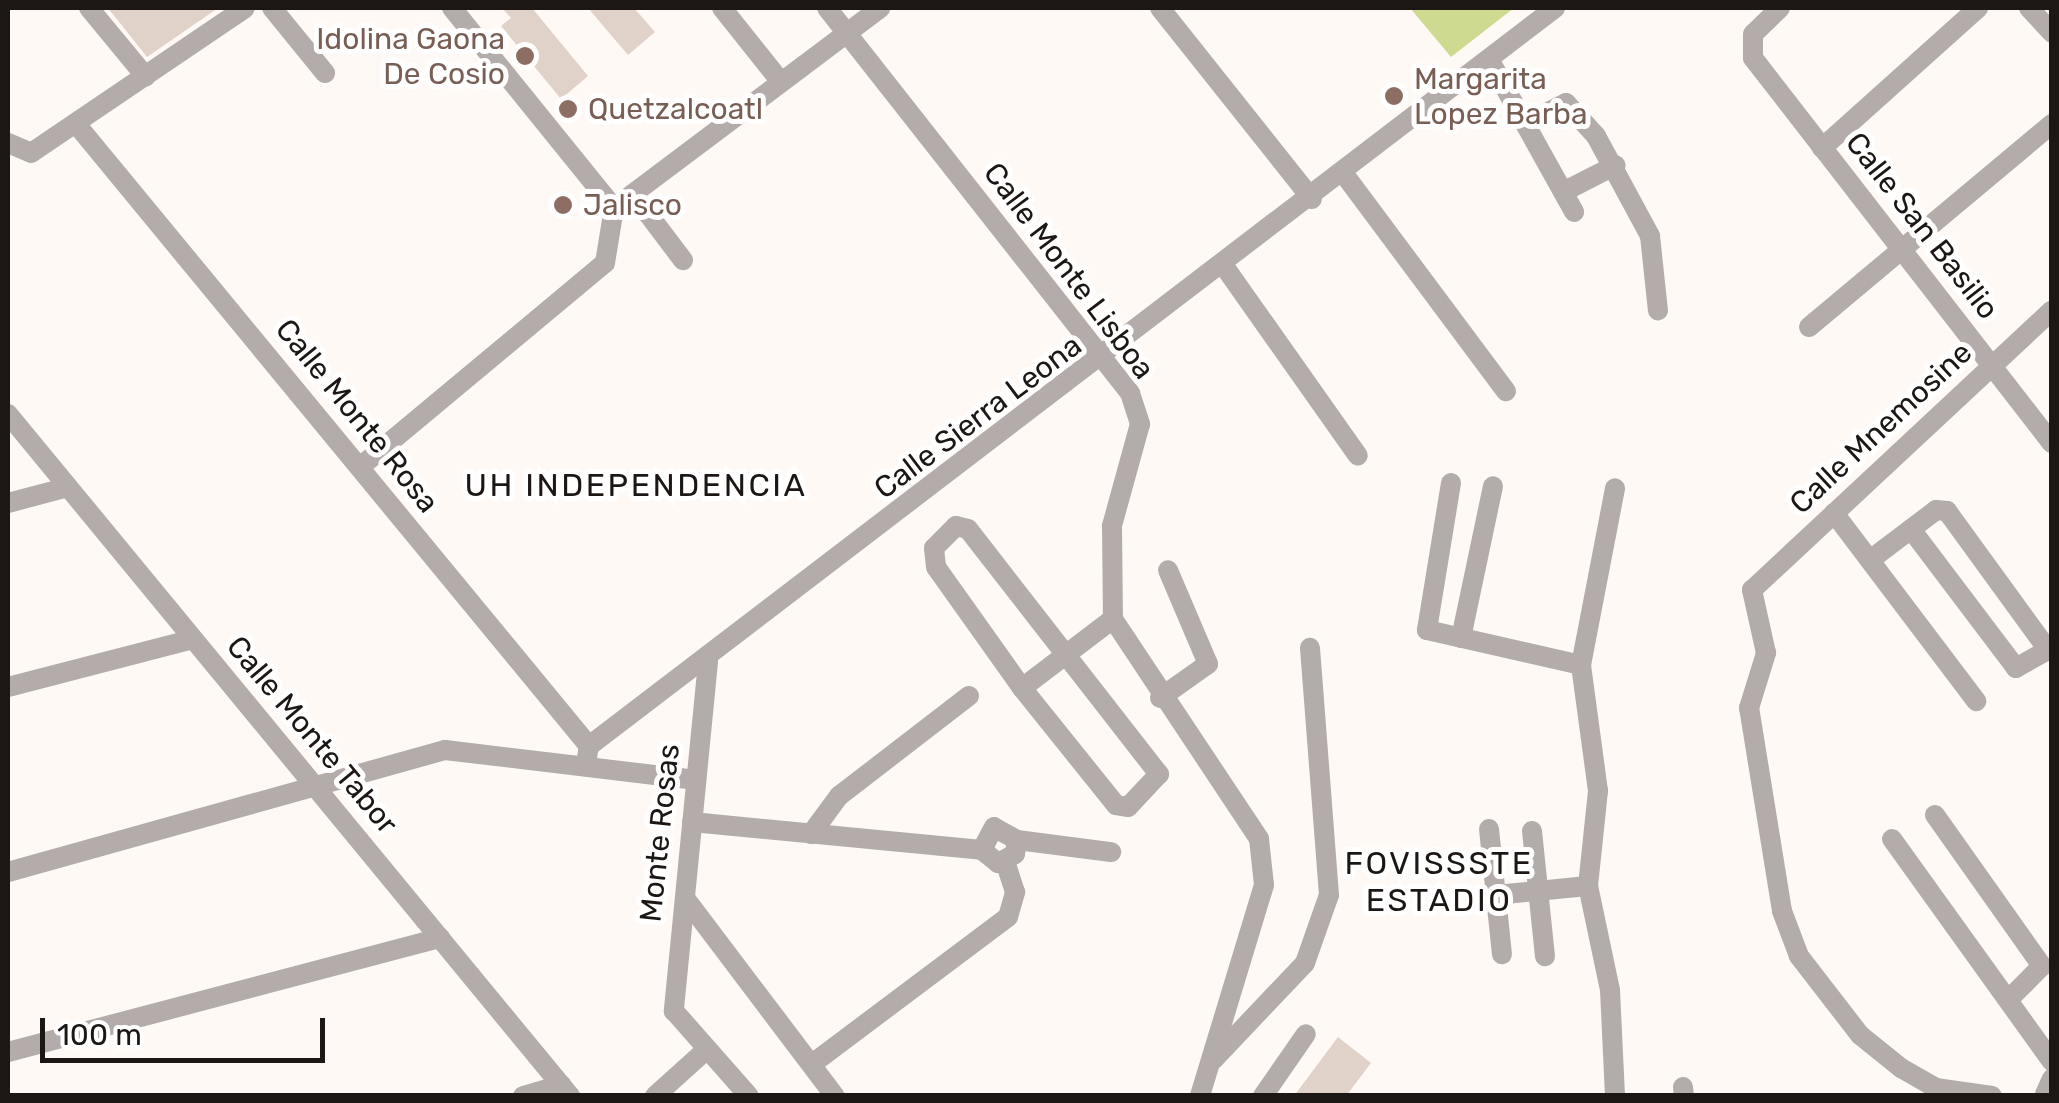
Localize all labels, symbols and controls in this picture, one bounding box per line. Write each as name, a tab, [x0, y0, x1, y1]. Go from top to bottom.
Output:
place label: Idolina Gaona De Cosio	[316, 21, 505, 92]
marker: Idolina Gaona De Cosio	[514, 45, 536, 67]
place label: Margarita Lopez Barba	[1414, 61, 1587, 132]
marker: Margarita Lopez Barba	[1383, 85, 1405, 107]
place label: Quetzalcoatl	[588, 91, 763, 127]
marker: Quetzalcoatl	[557, 98, 579, 120]
street label: Calle San Basilio	[1838, 125, 2006, 327]
street label: Calle Monte Lisboa	[976, 156, 1162, 386]
place label: Jalisco	[583, 187, 682, 223]
marker: Jalisco	[552, 194, 574, 216]
street label: Calle Monte Rosa	[268, 312, 446, 520]
street label: Calle Sierra Leona	[867, 327, 1089, 507]
street label: Calle Mnemosine	[1783, 335, 1979, 521]
district label: UH INDEPENDENCIA	[465, 466, 807, 504]
street label: Calle Monte Tabor	[219, 629, 405, 841]
street label: Monte Rosas	[633, 742, 687, 924]
district label: FOVISSSTE ESTADIO	[1344, 845, 1534, 920]
scale bar	[45, 998, 330, 1060]
text: 100 m	[57, 1017, 142, 1053]

